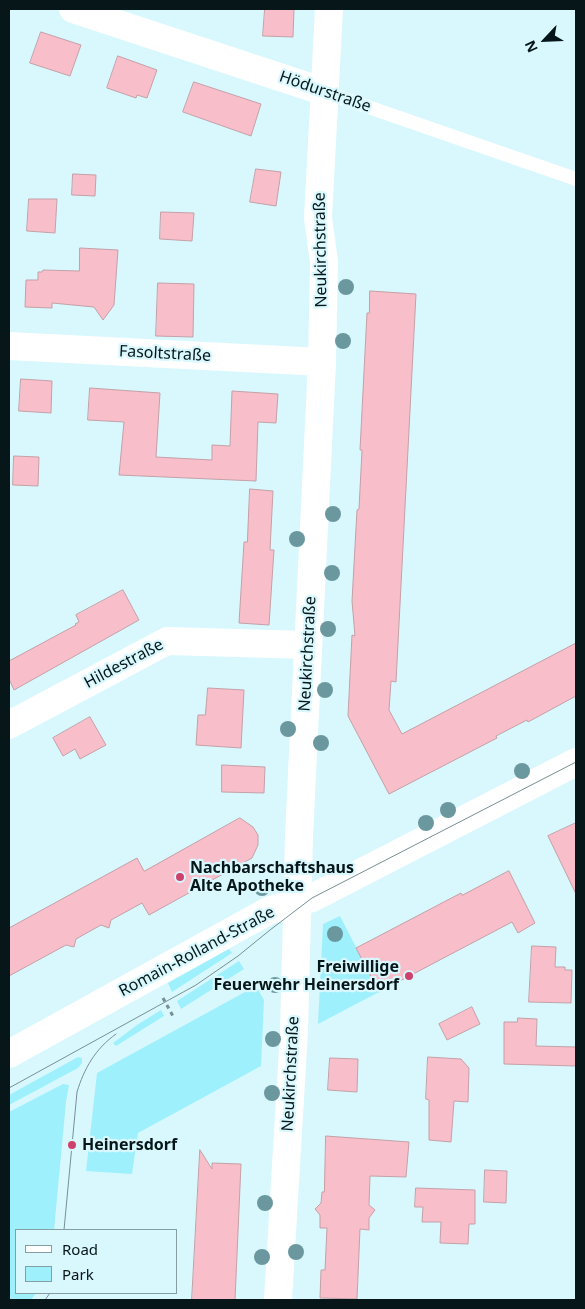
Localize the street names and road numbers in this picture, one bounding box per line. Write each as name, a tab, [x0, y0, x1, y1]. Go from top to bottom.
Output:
street label: Hödurstraße	[277, 67, 373, 117]
street label: Neukirchstraße	[310, 192, 332, 308]
street label: Fasoltstraße	[118, 342, 212, 366]
street label: Neukirchstraße	[295, 596, 321, 712]
street label: Hildestraße	[81, 635, 167, 693]
street label: Romain-Rolland-Straße	[116, 903, 278, 1001]
street label: Neukirchstraße	[278, 1016, 304, 1132]

